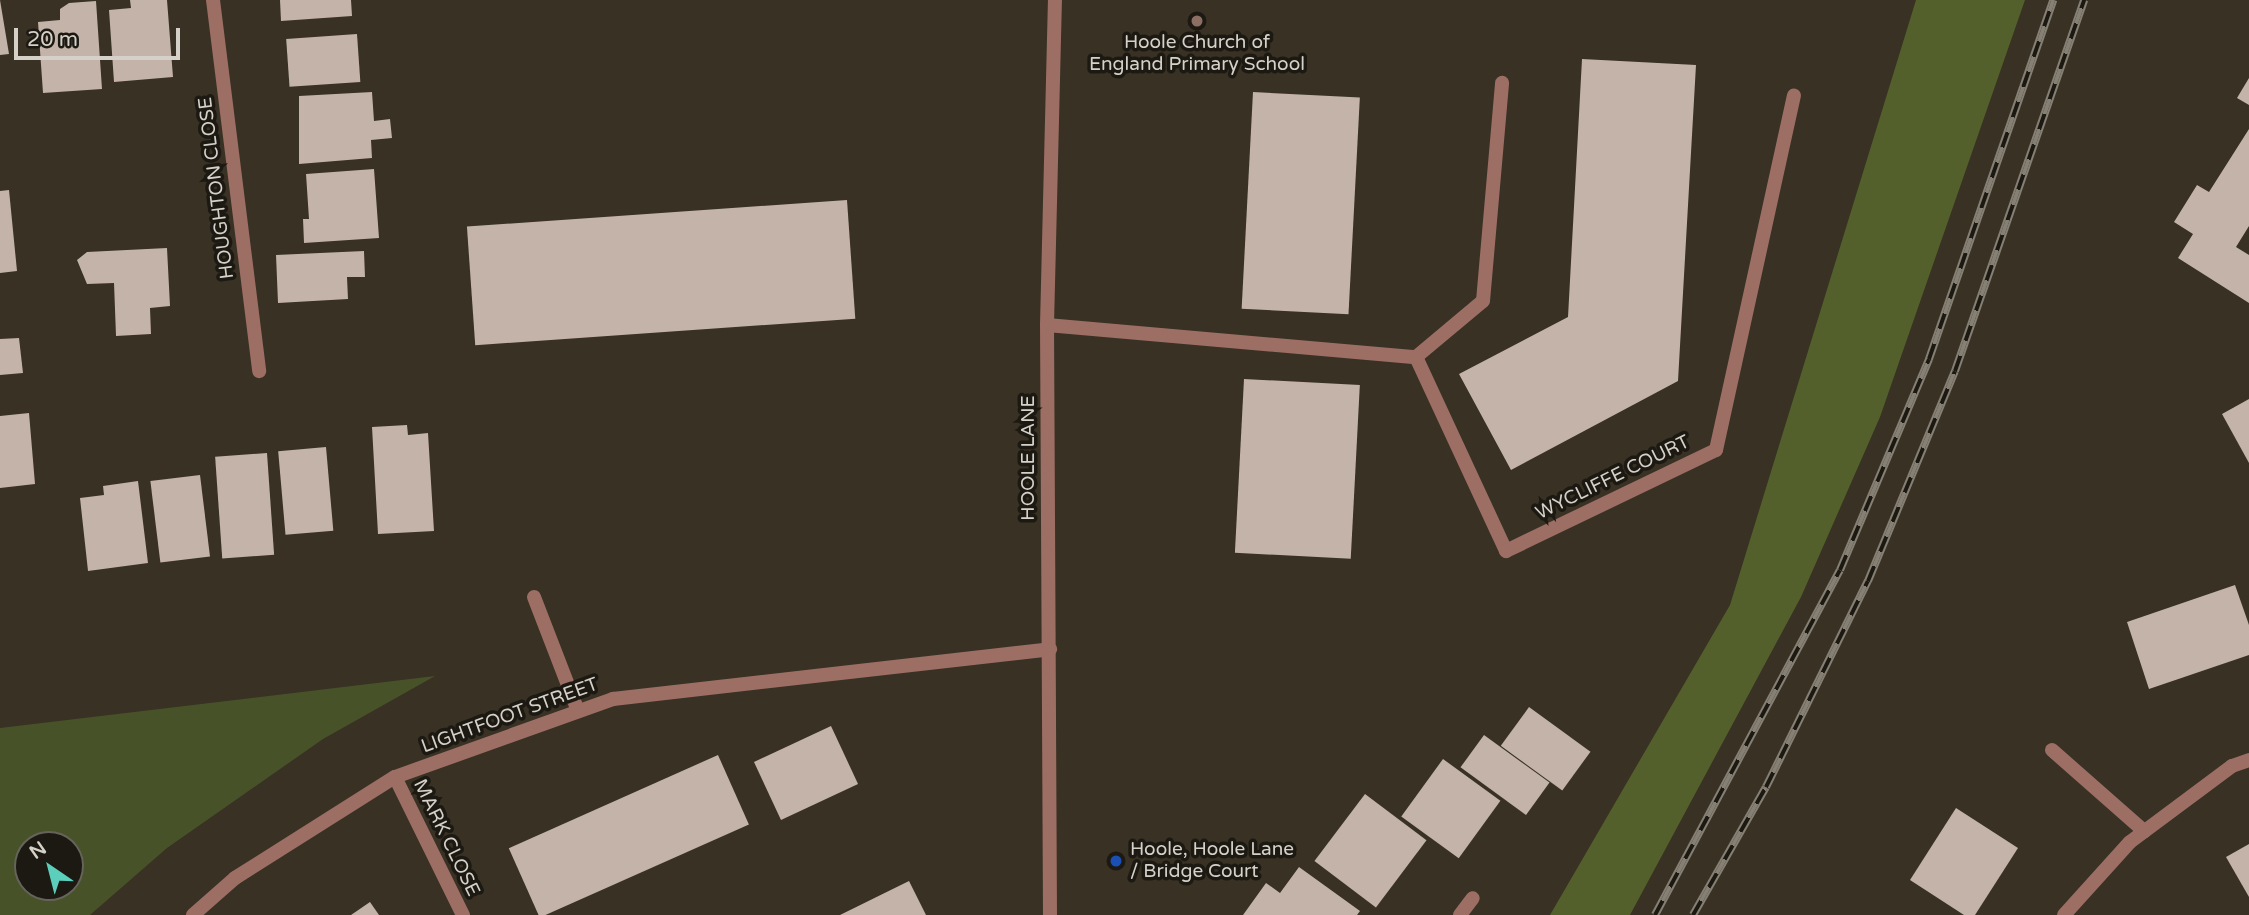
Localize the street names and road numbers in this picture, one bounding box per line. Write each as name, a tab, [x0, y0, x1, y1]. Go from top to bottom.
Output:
street label: HOUGHTON CLOSE	[195, 96, 239, 280]
street label: HOOLE LANE	[1018, 395, 1040, 521]
street label: WYCLIFFE COURT	[1532, 431, 1694, 525]
street label: LIGHTFOOT STREET	[418, 673, 602, 759]
street label: MARK CLOSE	[408, 776, 484, 900]

